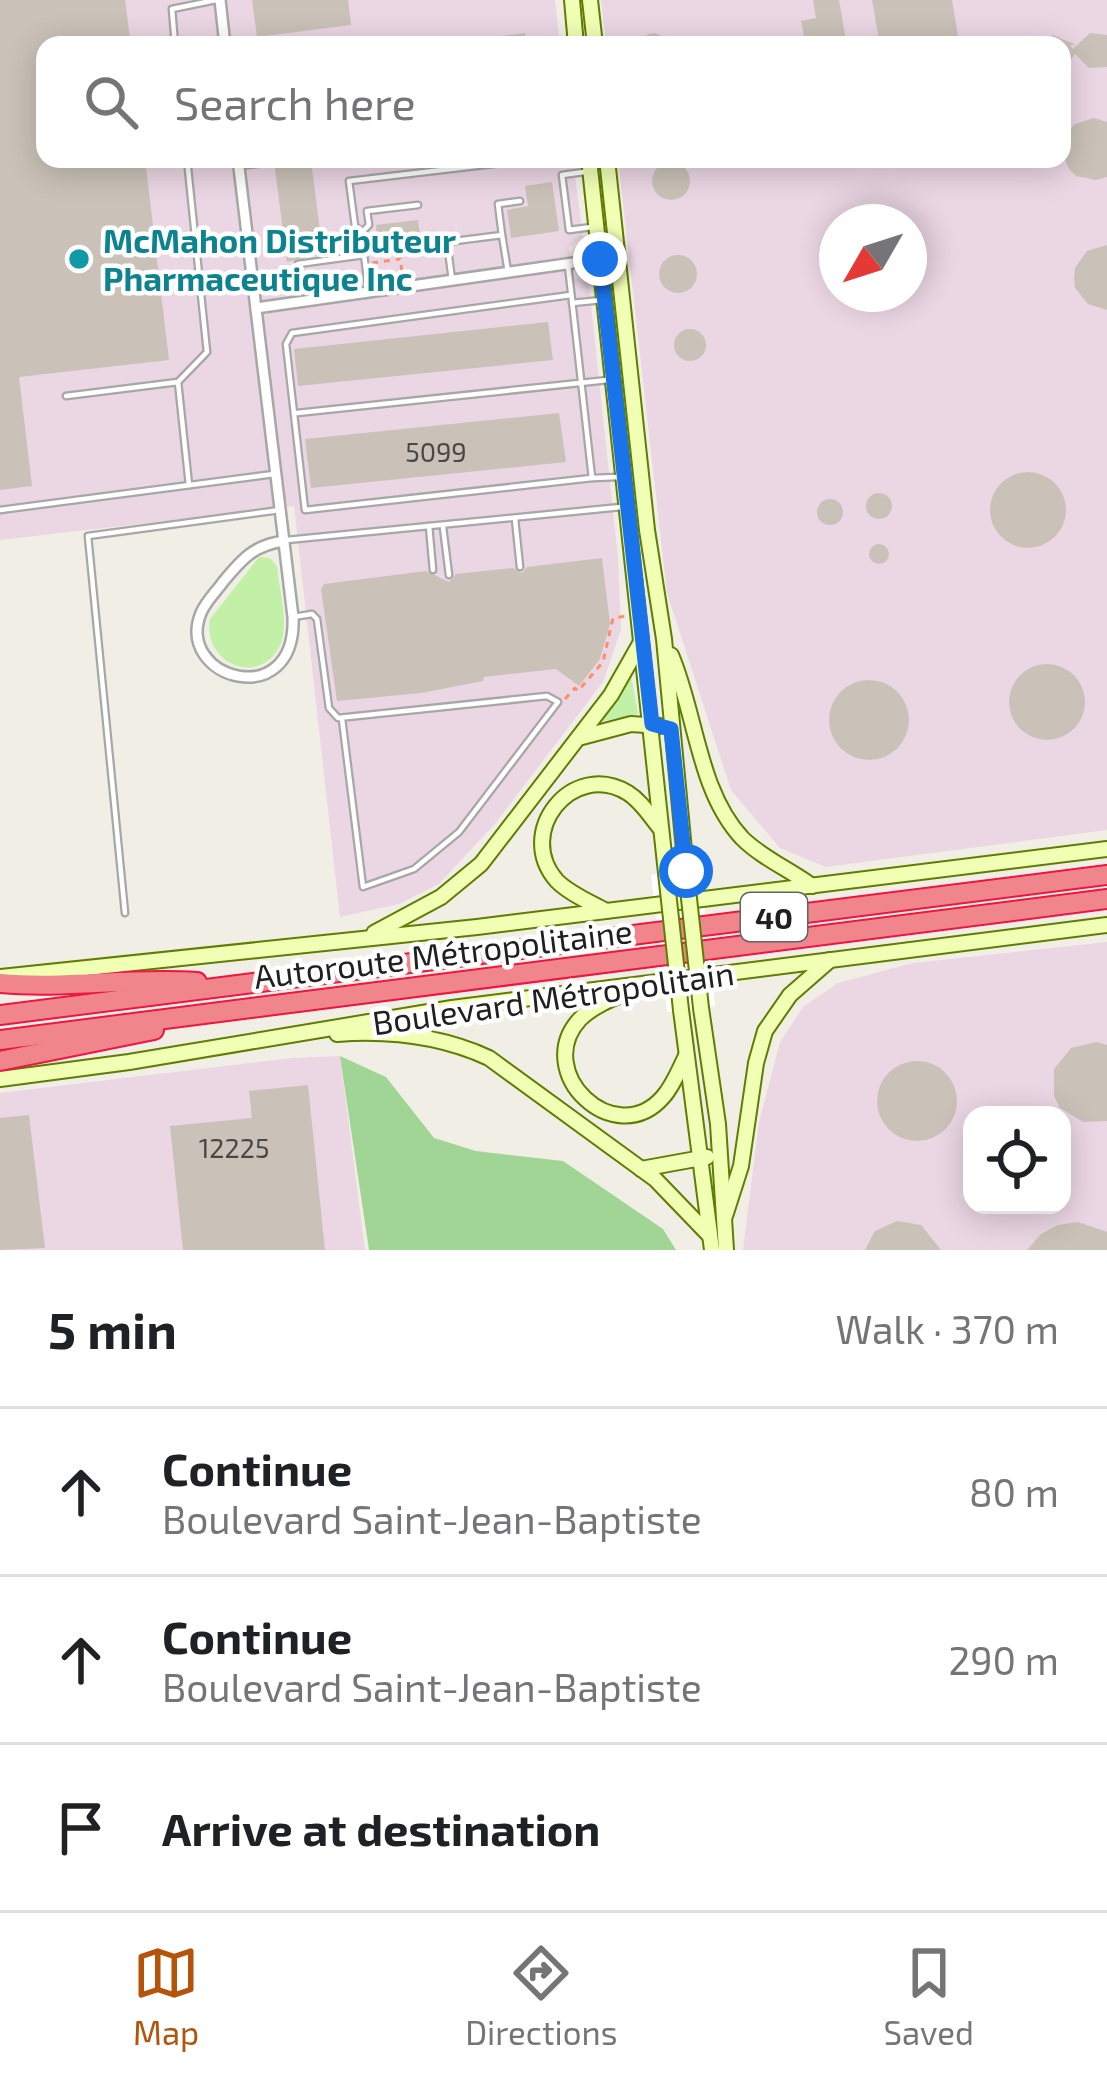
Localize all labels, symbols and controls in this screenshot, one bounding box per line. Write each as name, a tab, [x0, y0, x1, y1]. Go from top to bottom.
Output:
search box	[36, 36, 1071, 168]
icon: search	[78, 69, 144, 135]
text: Search here	[174, 75, 416, 129]
north arrow	[819, 204, 927, 312]
place label: McMahon Distributeur Pharmaceutique Inc	[103, 220, 456, 298]
route end	[573, 232, 627, 286]
marker: McMahon Distributeur Pharmaceutique Inc	[66, 246, 92, 272]
house number: 5099	[405, 435, 467, 467]
route start	[659, 844, 713, 898]
road number: 40	[741, 893, 807, 941]
street label: Autoroute Métropolitaine	[251, 910, 635, 996]
street label: Boulevard Métropolitain	[370, 952, 736, 1042]
map controls	[963, 1106, 1071, 1214]
button: locate	[963, 1106, 1071, 1214]
house number: 12225	[199, 1131, 269, 1163]
text: 5 min	[48, 1298, 177, 1359]
text: Walk · 370 m	[835, 1305, 1059, 1352]
text: Continue	[162, 1441, 352, 1495]
icon: ahead	[48, 1459, 114, 1525]
text: 80 m	[969, 1468, 1059, 1515]
text: Boulevard Saint-Jean-Baptiste	[162, 1495, 702, 1542]
text: Continue	[162, 1609, 352, 1663]
icon: ahead	[48, 1627, 114, 1693]
text: 290 m	[948, 1636, 1059, 1683]
text: Boulevard Saint-Jean-Baptiste	[162, 1663, 702, 1710]
icon: arrive	[48, 1795, 114, 1861]
text: Arrive at destination	[162, 1801, 600, 1855]
tab: Map	[133, 1940, 199, 2052]
tab: Directions	[465, 1940, 617, 2052]
tab: Saved	[883, 1940, 974, 2052]

